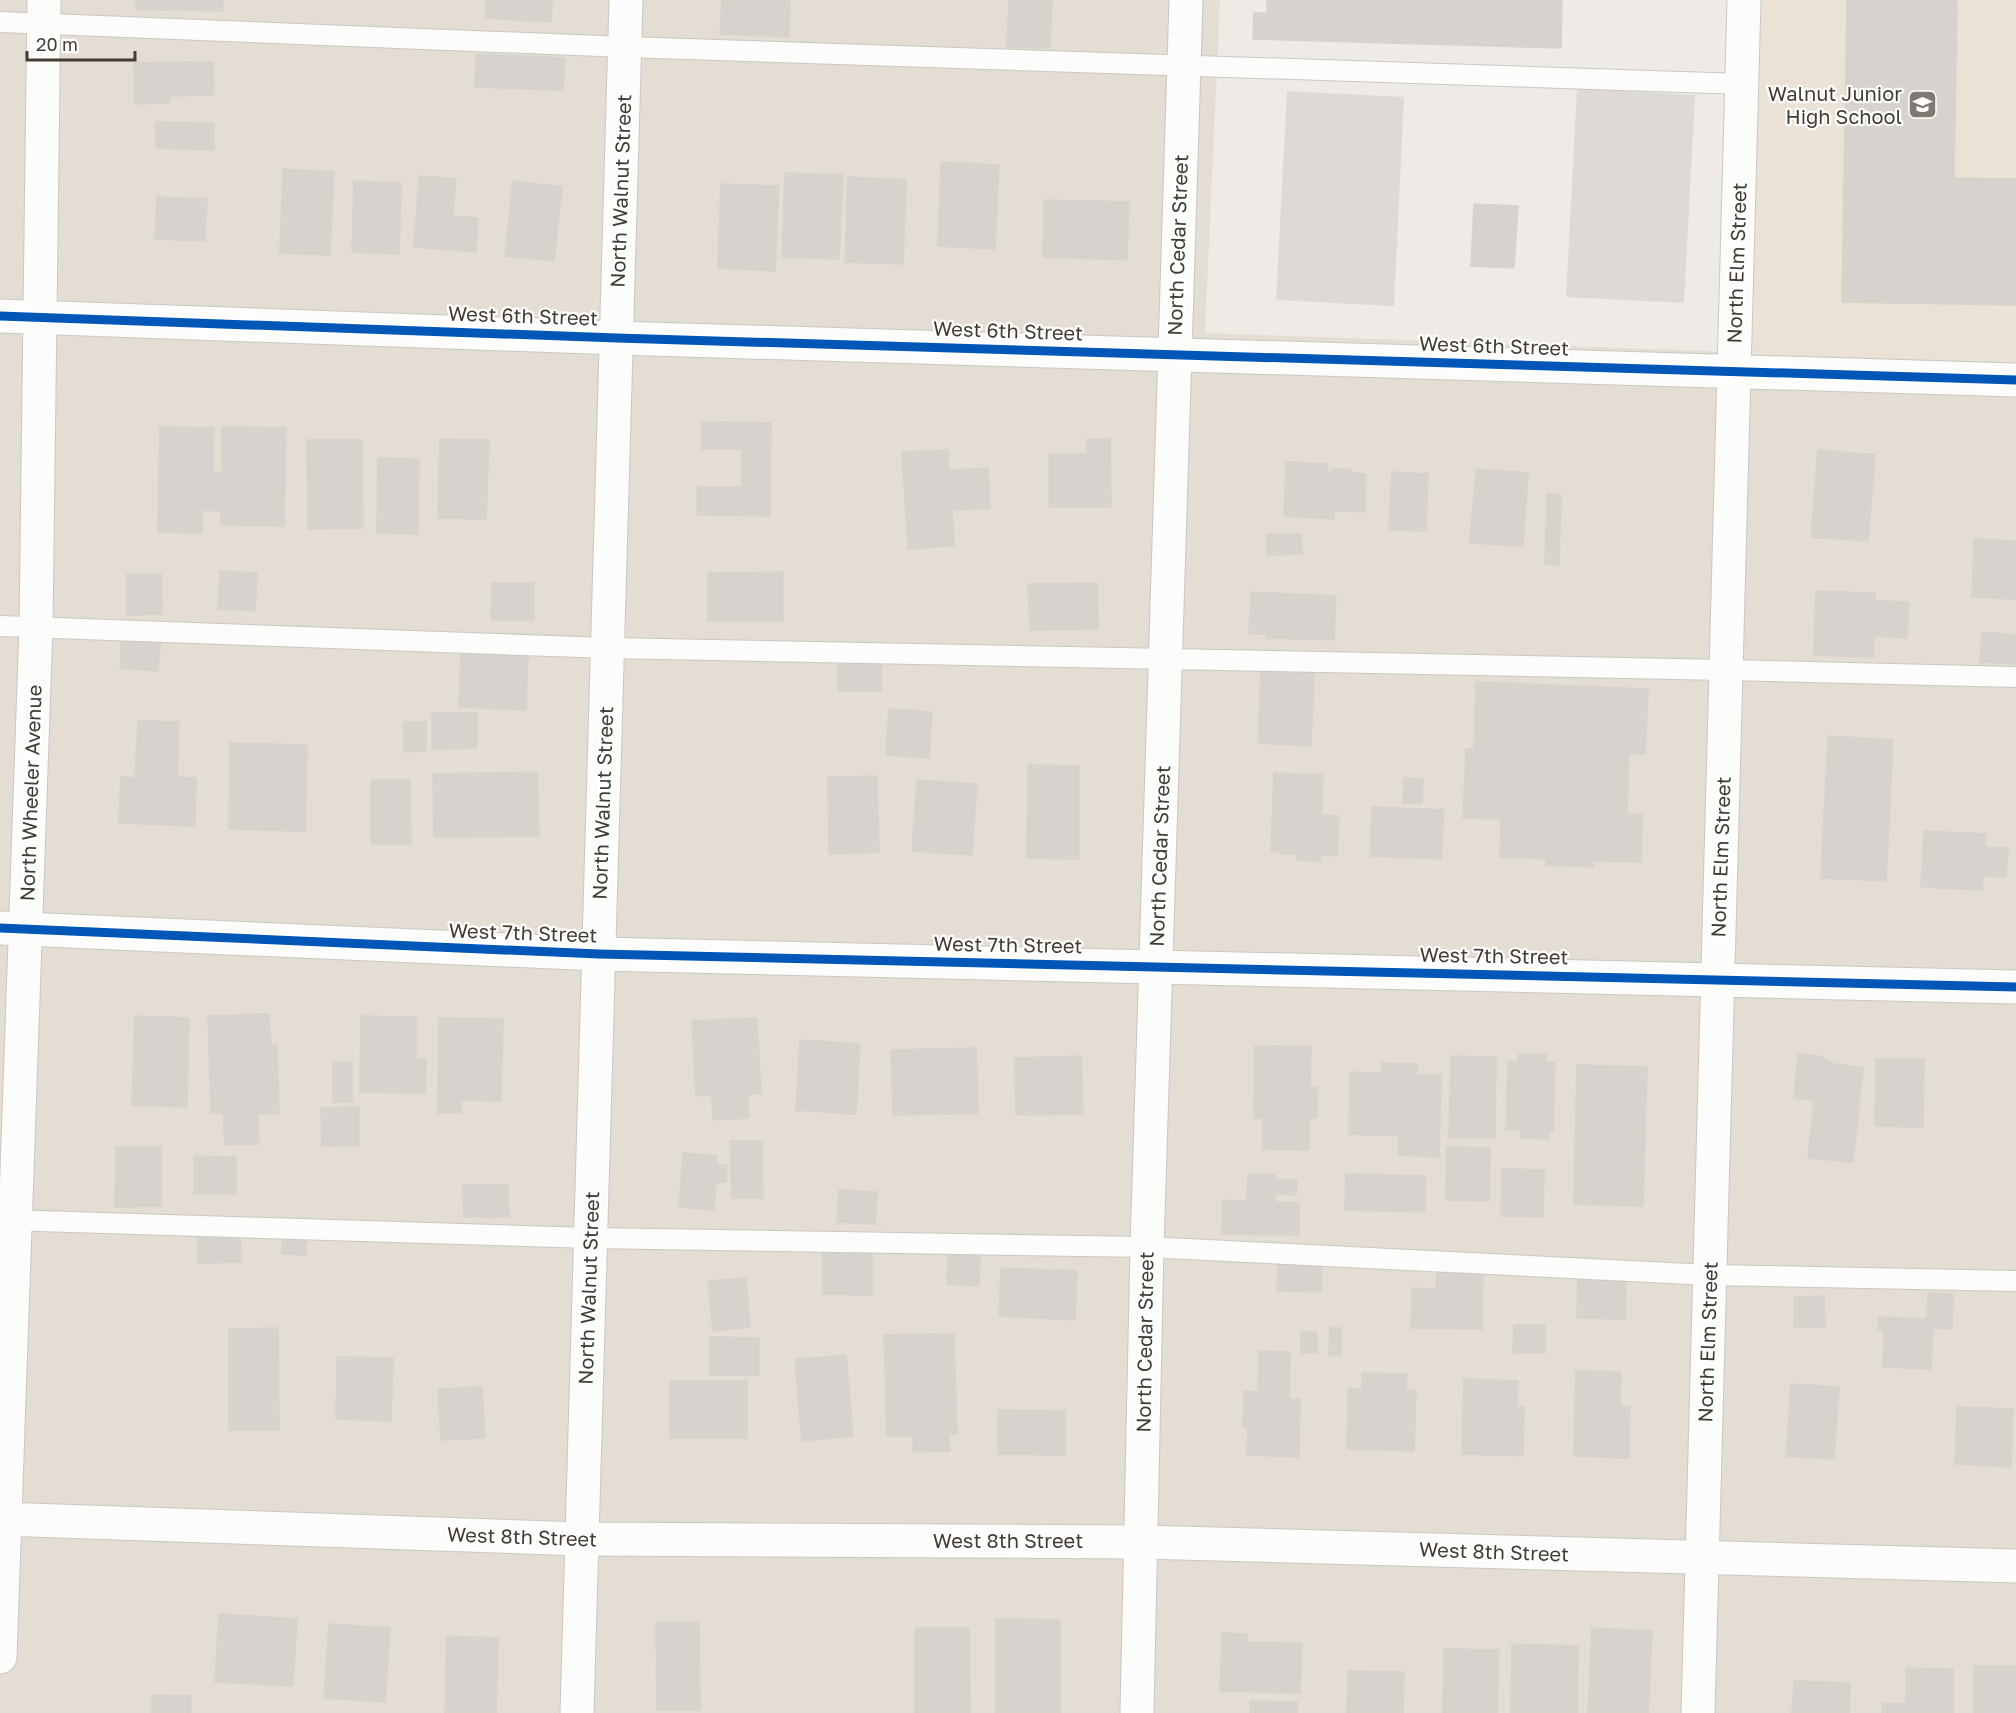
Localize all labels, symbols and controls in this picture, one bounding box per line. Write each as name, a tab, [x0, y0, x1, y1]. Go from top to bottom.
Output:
scale bar	[27, 24, 135, 62]
text: 20 m	[36, 33, 78, 55]
place label: Walnut Junior High School	[1768, 81, 1902, 128]
school or university icon: Walnut Junior High School	[1907, 89, 1939, 121]
street label: North Walnut Street	[605, 94, 635, 288]
street label: North Cedar Street	[1162, 154, 1192, 336]
street label: North Elm Street	[1721, 182, 1751, 344]
street label: West 6th Street	[448, 300, 599, 330]
street label: West 6th Street	[933, 315, 1084, 345]
street label: West 6th Street	[1419, 330, 1570, 360]
street label: North Wheeler Avenue	[14, 684, 46, 902]
street label: North Walnut Street	[587, 706, 617, 900]
street label: North Cedar Street	[1144, 765, 1174, 947]
street label: North Elm Street	[1705, 776, 1735, 938]
street label: West 7th Street	[448, 917, 598, 947]
street label: West 7th Street	[933, 931, 1083, 957]
street label: West 7th Street	[1419, 942, 1569, 968]
street label: North Walnut Street	[573, 1191, 603, 1385]
street label: North Cedar Street	[1130, 1251, 1158, 1433]
street label: North Elm Street	[1692, 1261, 1722, 1423]
street label: West 8th Street	[447, 1521, 598, 1551]
street label: West 8th Street	[933, 1528, 1083, 1552]
street label: West 8th Street	[1419, 1536, 1570, 1566]

